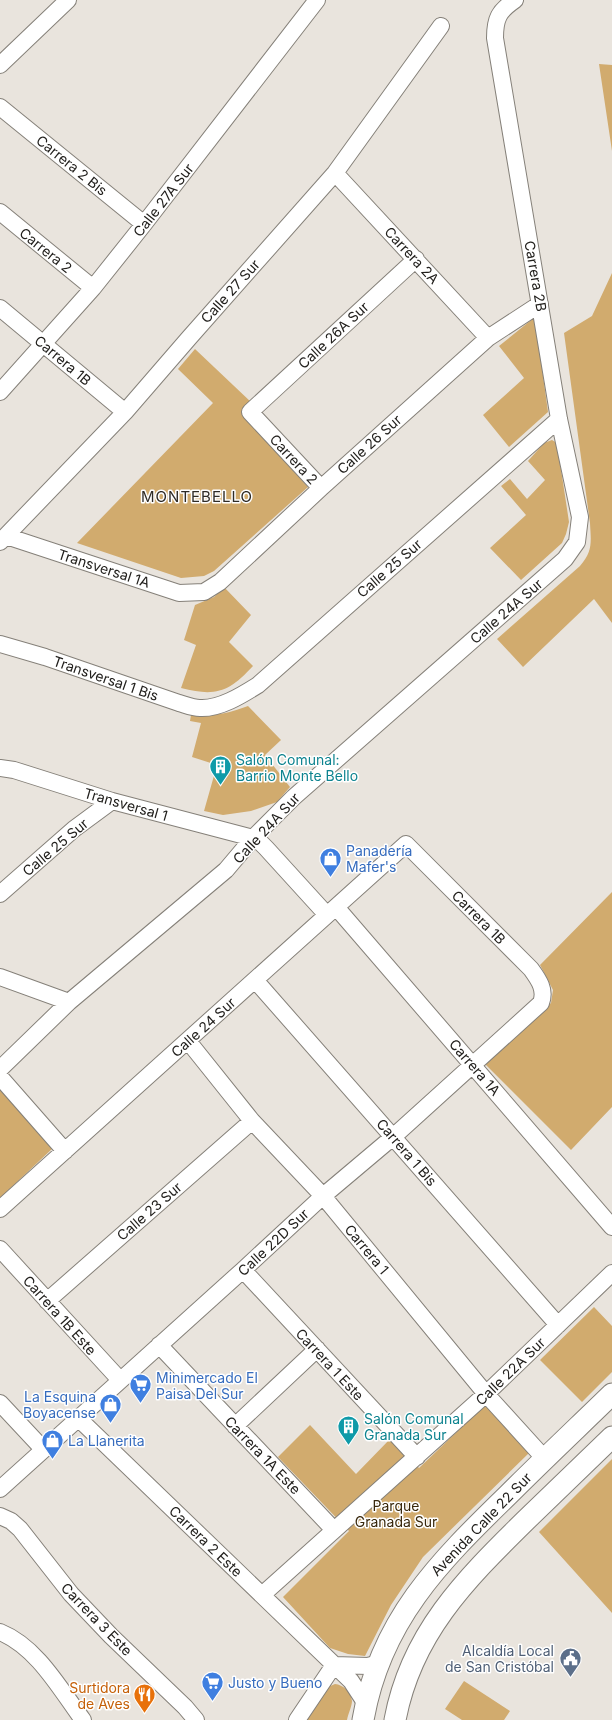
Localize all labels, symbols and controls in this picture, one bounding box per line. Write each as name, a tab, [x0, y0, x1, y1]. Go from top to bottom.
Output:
street label: Carrera 2 Bis	[33, 131, 111, 199]
street label: Calle 27A Sur	[129, 160, 197, 240]
street label: Carrera 2A	[381, 223, 443, 287]
street label: Carrera 2	[16, 224, 76, 276]
street label: Carrera 2B	[521, 239, 551, 313]
street label: Calle 27 Sur	[197, 256, 263, 326]
street label: Calle 26A Sur	[294, 298, 372, 372]
street label: Carrera 1B	[31, 331, 95, 389]
street label: Calle 26 Sur	[333, 411, 405, 477]
street label: Carrera 2	[267, 430, 321, 488]
district label: MONTEBELLO	[141, 487, 253, 506]
street label: Calle 25 Sur	[353, 535, 425, 601]
street label: Transversal 1A	[56, 545, 153, 591]
street label: Calle 24A Sur	[466, 575, 546, 647]
street label: Transversal 1 Bis	[51, 652, 161, 704]
place label: Salón Comunal: Barrio Monte Bello	[236, 751, 358, 784]
building icon: Salón Comunal: Barrio Monte Bello	[207, 754, 233, 787]
street label: Transversal 1	[82, 784, 170, 824]
street label: Calle 24A Sur	[229, 789, 303, 867]
street label: Calle 25 Sur	[19, 815, 91, 879]
place label: Panadería Mafer's	[346, 842, 412, 875]
shop icon: Panadería Mafer's	[318, 845, 344, 878]
street label: Carrera 1B	[449, 887, 509, 947]
street label: Calle 24 Sur	[167, 994, 239, 1060]
street label: Carrera 1A	[446, 1035, 504, 1099]
street label: Carrera 1 Bis	[373, 1115, 441, 1189]
street label: Calle 23 Sur	[113, 1178, 185, 1244]
street label: Calle 22D Sur	[234, 1205, 312, 1279]
street label: Carrera 1	[341, 1221, 393, 1277]
street label: Carrera 1B Este	[20, 1272, 100, 1358]
street label: Carrera 1 Este	[292, 1325, 368, 1403]
street label: Calle 22A Sur	[472, 1334, 548, 1408]
place label: Minimercado El Paisa Del Sur	[156, 1369, 258, 1402]
supermarket icon: Minimercado El Paisa Del Sur	[127, 1372, 153, 1405]
place label: La Esquina Boyacense	[23, 1388, 96, 1421]
shop icon: La Esquina Boyacense	[98, 1391, 124, 1424]
place label: Salón Comunal Granada Sur	[364, 1410, 464, 1443]
street label: Carrera 1A Este	[222, 1413, 304, 1497]
building icon: Salón Comunal Granada Sur	[335, 1413, 361, 1446]
shop icon: La Llanerita	[40, 1427, 66, 1460]
place label: La Llanerita	[68, 1432, 145, 1449]
street label: Avenida Calle 22 Sur	[427, 1469, 535, 1579]
park label: Parque Granada Sur	[355, 1497, 437, 1530]
street label: Carrera 2 Este	[166, 1502, 246, 1580]
street label: Carrera 3 Este	[58, 1579, 136, 1659]
place label: Alcaldía Local de San Cristóbal	[445, 1642, 554, 1675]
public building icon: Alcaldía Local de San Cristóbal	[557, 1645, 583, 1678]
supermarket icon: Justo y Bueno	[199, 1669, 225, 1702]
place label: Justo y Bueno	[228, 1674, 323, 1691]
place label: Surtidora de Aves	[69, 1679, 130, 1712]
restaurant icon: Surtidora de Aves	[132, 1682, 158, 1715]

